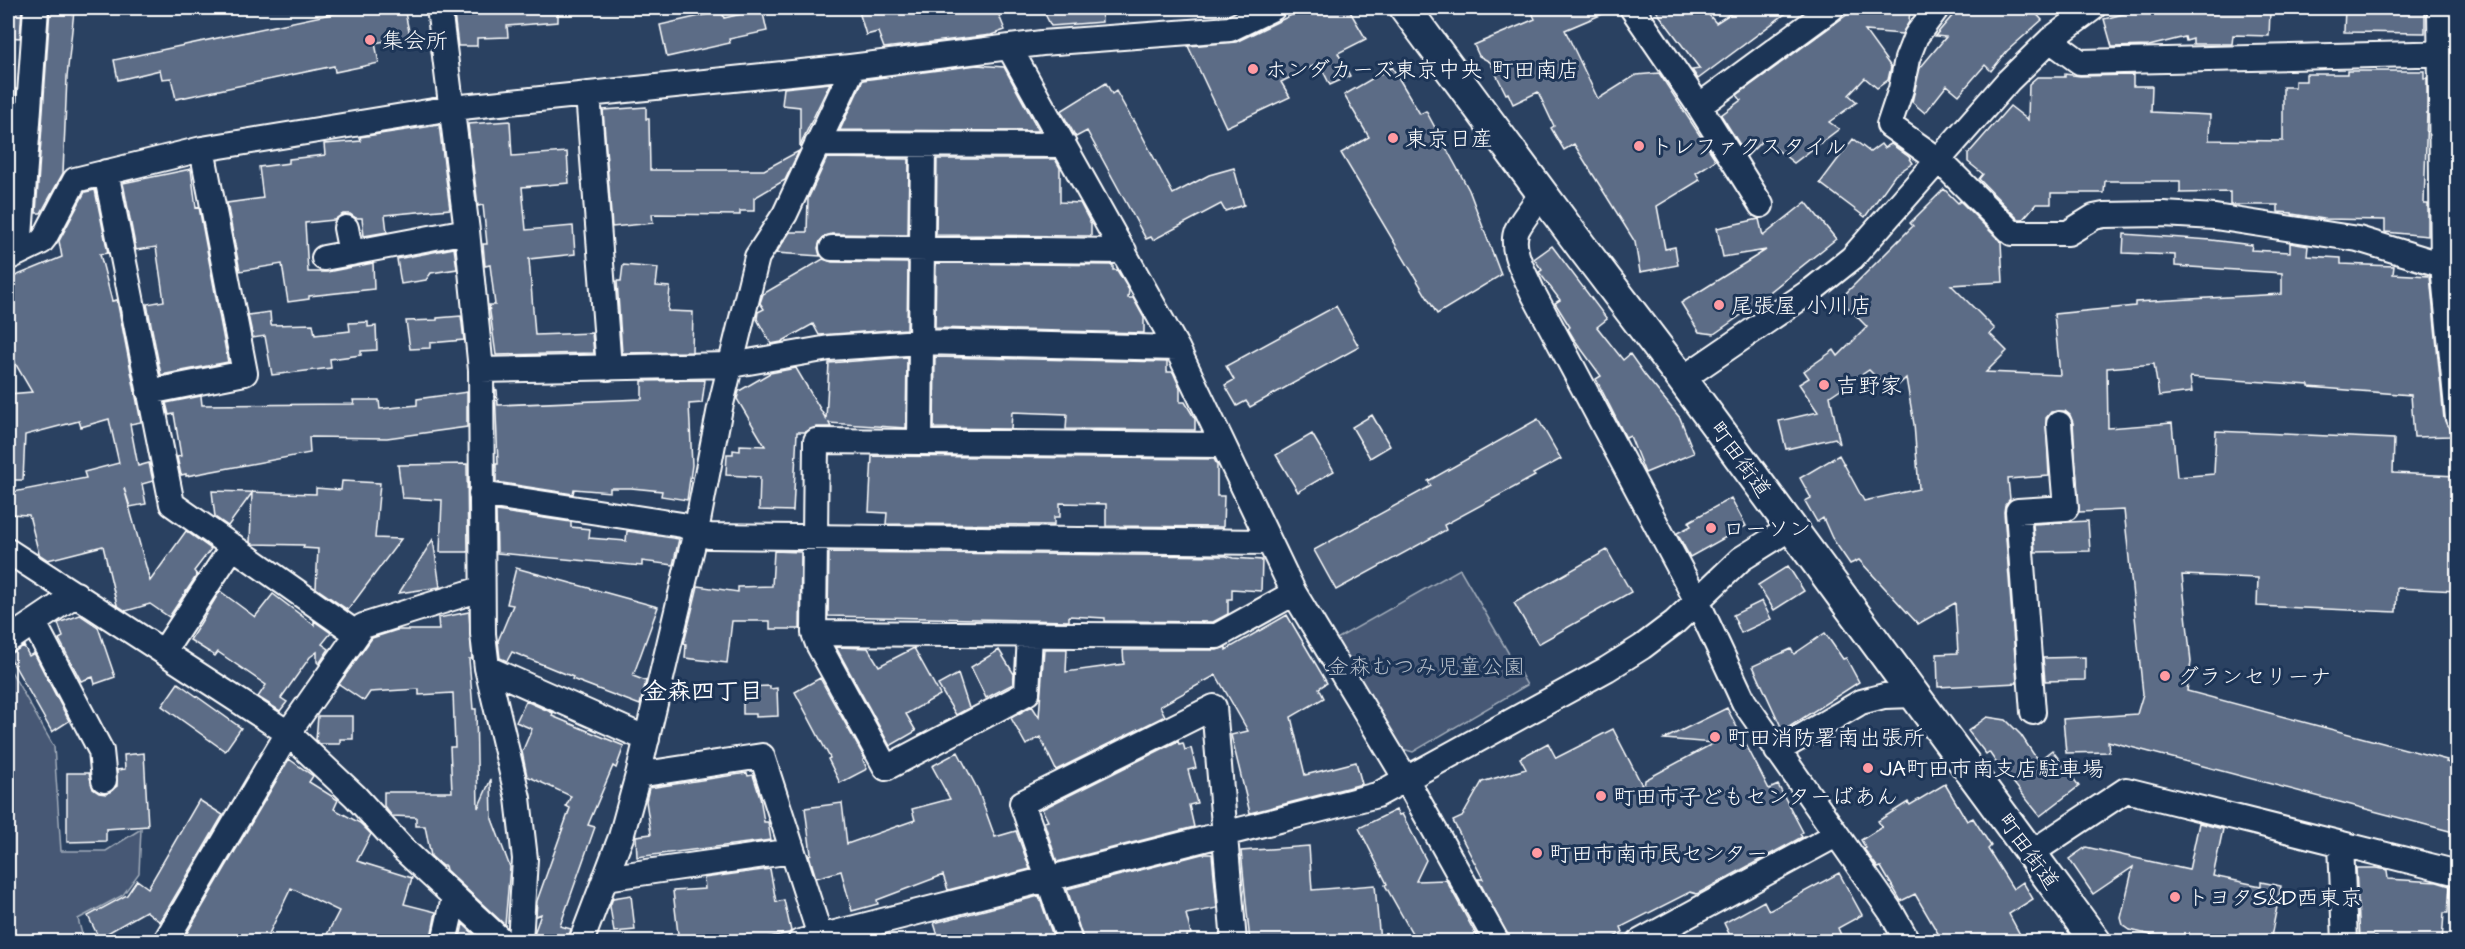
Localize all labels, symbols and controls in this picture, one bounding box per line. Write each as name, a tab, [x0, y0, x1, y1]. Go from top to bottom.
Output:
place label: 集会所	[382, 26, 448, 57]
marker: 集会所	[363, 33, 377, 47]
place label: ホンダカーズ東京中央 町田南店	[1265, 55, 1579, 86]
marker: ホンダカーズ東京中央 町田南店	[1246, 62, 1260, 76]
place label: 東京日産	[1405, 124, 1493, 155]
marker: 東京日産	[1386, 131, 1400, 145]
place label: トレファクスタイル	[1651, 132, 1847, 163]
marker: トレファクスタイル	[1632, 139, 1646, 153]
place label: 尾張屋 小川店	[1731, 291, 1872, 322]
marker: 尾張屋 小川店	[1712, 298, 1726, 312]
place label: 吉野家	[1836, 371, 1902, 402]
marker: 吉野家	[1817, 378, 1831, 392]
street label: 町田街道	[1701, 415, 1778, 505]
place label: ローソン	[1723, 514, 1811, 545]
marker: ローソン	[1704, 521, 1718, 535]
park label: 金森むつみ児童公園	[1327, 652, 1525, 683]
place label: グランセリーナ	[2177, 662, 2331, 693]
marker: グランセリーナ	[2158, 669, 2172, 683]
district label: 金森四丁目	[643, 675, 763, 709]
place label: 町田消防署南出張所	[1727, 723, 1925, 754]
marker: 町田消防署南出張所	[1708, 730, 1722, 744]
place label: JA町田市南支店駐車場	[1880, 754, 2104, 785]
marker: JA町田市南支店駐車場	[1861, 761, 1875, 775]
place label: 町田市子どもセンターばあん	[1613, 782, 1898, 813]
marker: 町田市子どもセンターばあん	[1594, 789, 1608, 803]
street label: 町田街道	[1989, 807, 2066, 897]
place label: 町田市南市民センター	[1549, 839, 1768, 870]
marker: 町田市南市民センター	[1530, 846, 1544, 860]
place label: トヨタS&D西東京	[2187, 883, 2362, 914]
marker: トヨタS&D西東京	[2168, 890, 2182, 904]

